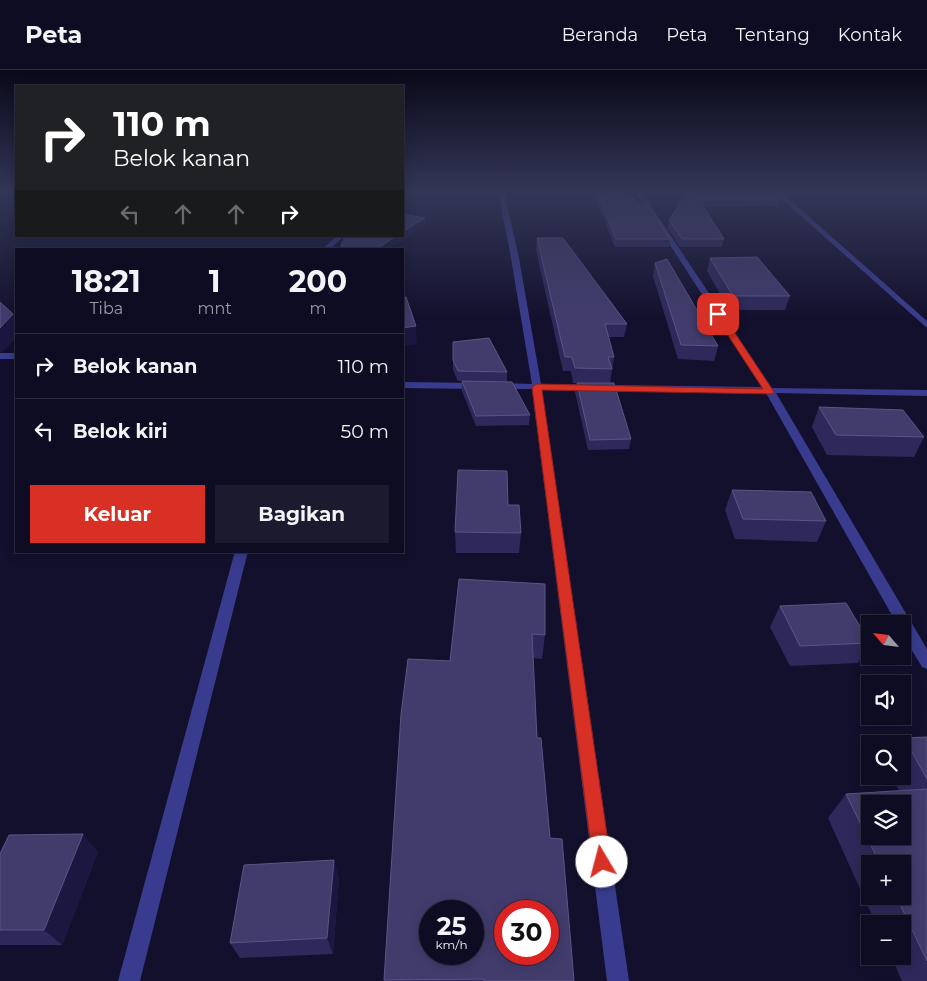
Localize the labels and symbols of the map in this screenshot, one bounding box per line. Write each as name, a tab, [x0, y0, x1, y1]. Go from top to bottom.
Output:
pin	[697, 293, 739, 335]
north arrow	[861, 615, 911, 665]
position arrow	[575, 835, 627, 887]
speed limit sign: 30	[494, 900, 559, 965]

